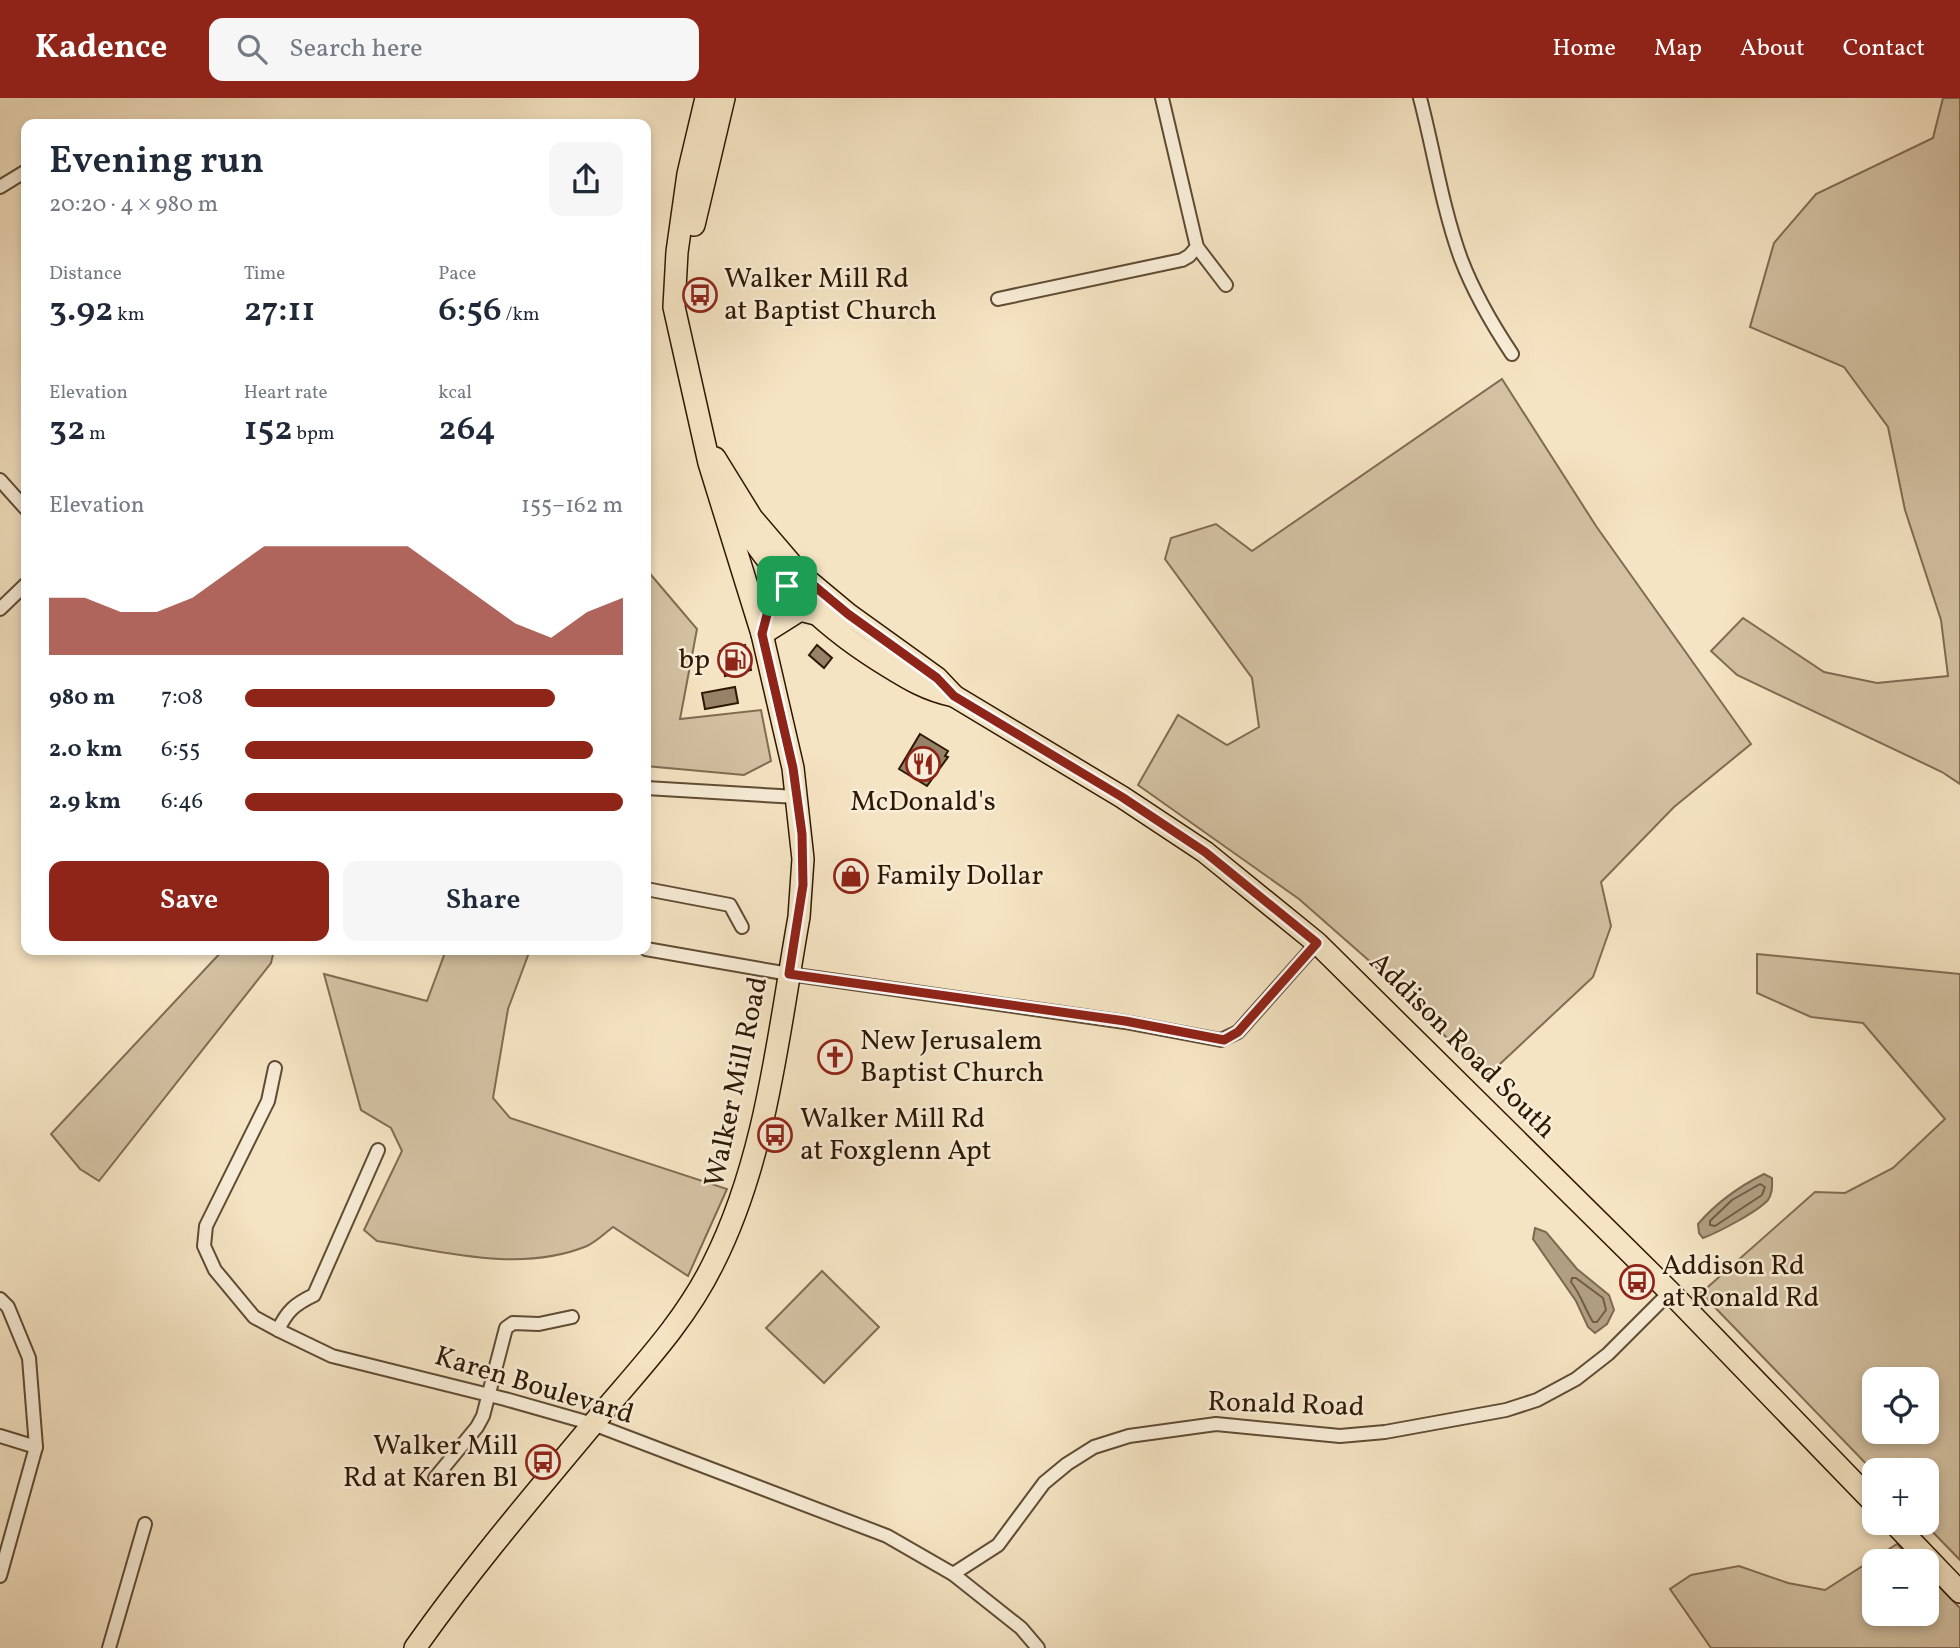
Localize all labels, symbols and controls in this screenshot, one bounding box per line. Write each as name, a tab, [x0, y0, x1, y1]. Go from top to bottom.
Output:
search box	[209, 18, 699, 81]
text: Kadence	[35, 26, 167, 72]
icon: search	[233, 30, 271, 68]
text: Search here	[289, 31, 423, 67]
text: Home	[1552, 32, 1616, 66]
text: Map	[1654, 32, 1702, 66]
text: About	[1740, 32, 1805, 66]
text: Contact	[1843, 32, 1925, 66]
text: Evening run	[49, 136, 264, 189]
button: share	[549, 142, 623, 216]
text: 20:20 · 4 × 980 m	[49, 189, 218, 221]
place label: Walker Mill Rd at Baptist Church	[724, 260, 937, 331]
text: Distance	[49, 261, 122, 287]
text: Time	[244, 261, 285, 287]
text: Pace	[438, 261, 476, 287]
bus stop icon: Walker Mill Rd at Baptist Church	[681, 276, 719, 314]
text: 3.92	[49, 287, 113, 335]
text: 27:11	[244, 287, 315, 335]
text: 6:56	[438, 287, 502, 335]
text: km	[113, 302, 144, 328]
text: /km	[502, 302, 540, 328]
text: Elevation	[49, 380, 128, 406]
text: Heart rate	[244, 380, 328, 406]
text: kcal	[438, 380, 472, 406]
text: 32	[49, 406, 85, 454]
text: 152	[244, 406, 293, 454]
text: 264	[438, 406, 496, 454]
text: m	[85, 421, 106, 447]
text: bpm	[293, 421, 335, 447]
text: Elevation	[49, 490, 145, 522]
text: 155–162 m	[521, 490, 623, 522]
pin	[757, 556, 817, 616]
icon: arrive	[768, 567, 806, 605]
place label: bp	[679, 641, 710, 680]
fuel station icon: bp	[716, 641, 754, 679]
text: 980 m	[49, 682, 115, 714]
text: 7:08	[161, 682, 203, 714]
text: 2.0 km	[49, 734, 122, 766]
text: 6:55	[161, 734, 200, 766]
restaurant icon: McDonald's	[904, 745, 942, 783]
place label: McDonald's	[850, 783, 996, 822]
text: 2.9 km	[49, 786, 121, 818]
text: 6:46	[161, 786, 203, 818]
shop icon: Family Dollar	[832, 857, 870, 895]
place label: Family Dollar	[876, 857, 1043, 896]
button: Save	[49, 861, 329, 941]
button: Share	[343, 861, 623, 941]
street label: Addison Road South	[1360, 944, 1564, 1148]
street label: Walker Mill Road	[696, 973, 778, 1191]
place label: New Jerusalem Baptist Church	[860, 1022, 1044, 1093]
church icon: New Jerusalem Baptist Church	[816, 1038, 854, 1076]
place label: Walker Mill Rd at Foxglenn Apt	[800, 1100, 992, 1171]
bus stop icon: Walker Mill Rd at Foxglenn Apt	[756, 1116, 794, 1154]
place label: Addison Rd at Ronald Rd	[1662, 1247, 1819, 1318]
bus stop icon: Addison Rd at Ronald Rd	[1618, 1263, 1656, 1301]
street label: Karen Boulevard	[430, 1337, 638, 1435]
map controls	[1862, 1367, 1939, 1626]
button: locate	[1862, 1367, 1939, 1444]
street label: Ronald Road	[1207, 1383, 1365, 1427]
place label: Walker Mill Rd at Karen Bl	[343, 1427, 518, 1498]
bus stop icon: Walker Mill Rd at Karen Bl	[524, 1443, 562, 1481]
button: +	[1862, 1458, 1939, 1535]
button: −	[1862, 1549, 1939, 1626]

